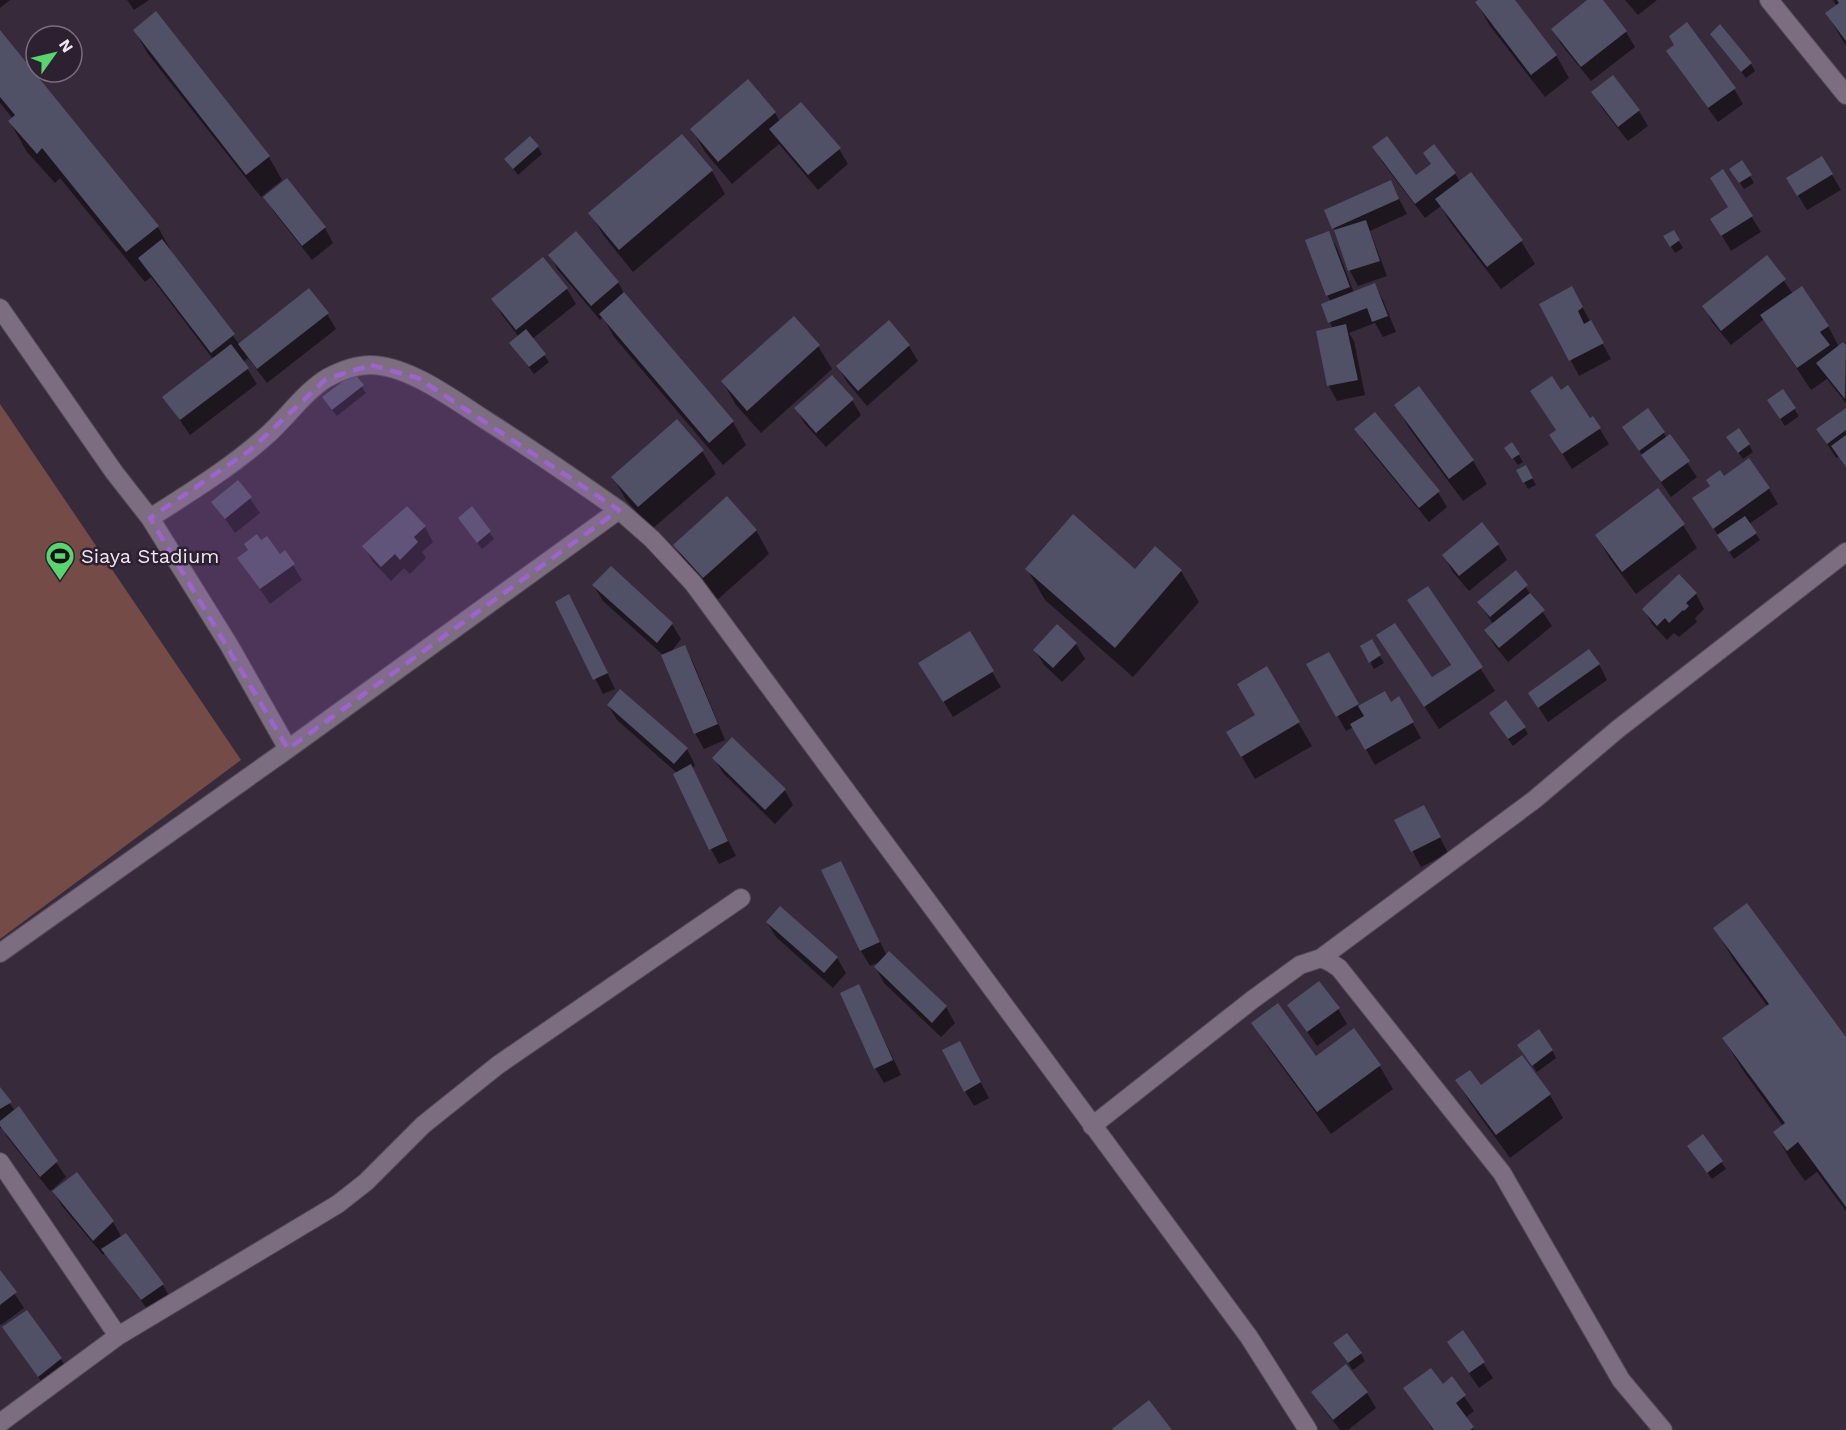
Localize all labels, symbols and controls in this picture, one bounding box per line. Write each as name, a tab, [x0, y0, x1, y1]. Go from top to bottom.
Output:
north arrow	[24, 24, 84, 84]
text: N	[55, 36, 77, 56]
sports icon: Siaya Stadium	[44, 540, 76, 582]
place label: Siaya Stadium	[81, 544, 219, 568]

